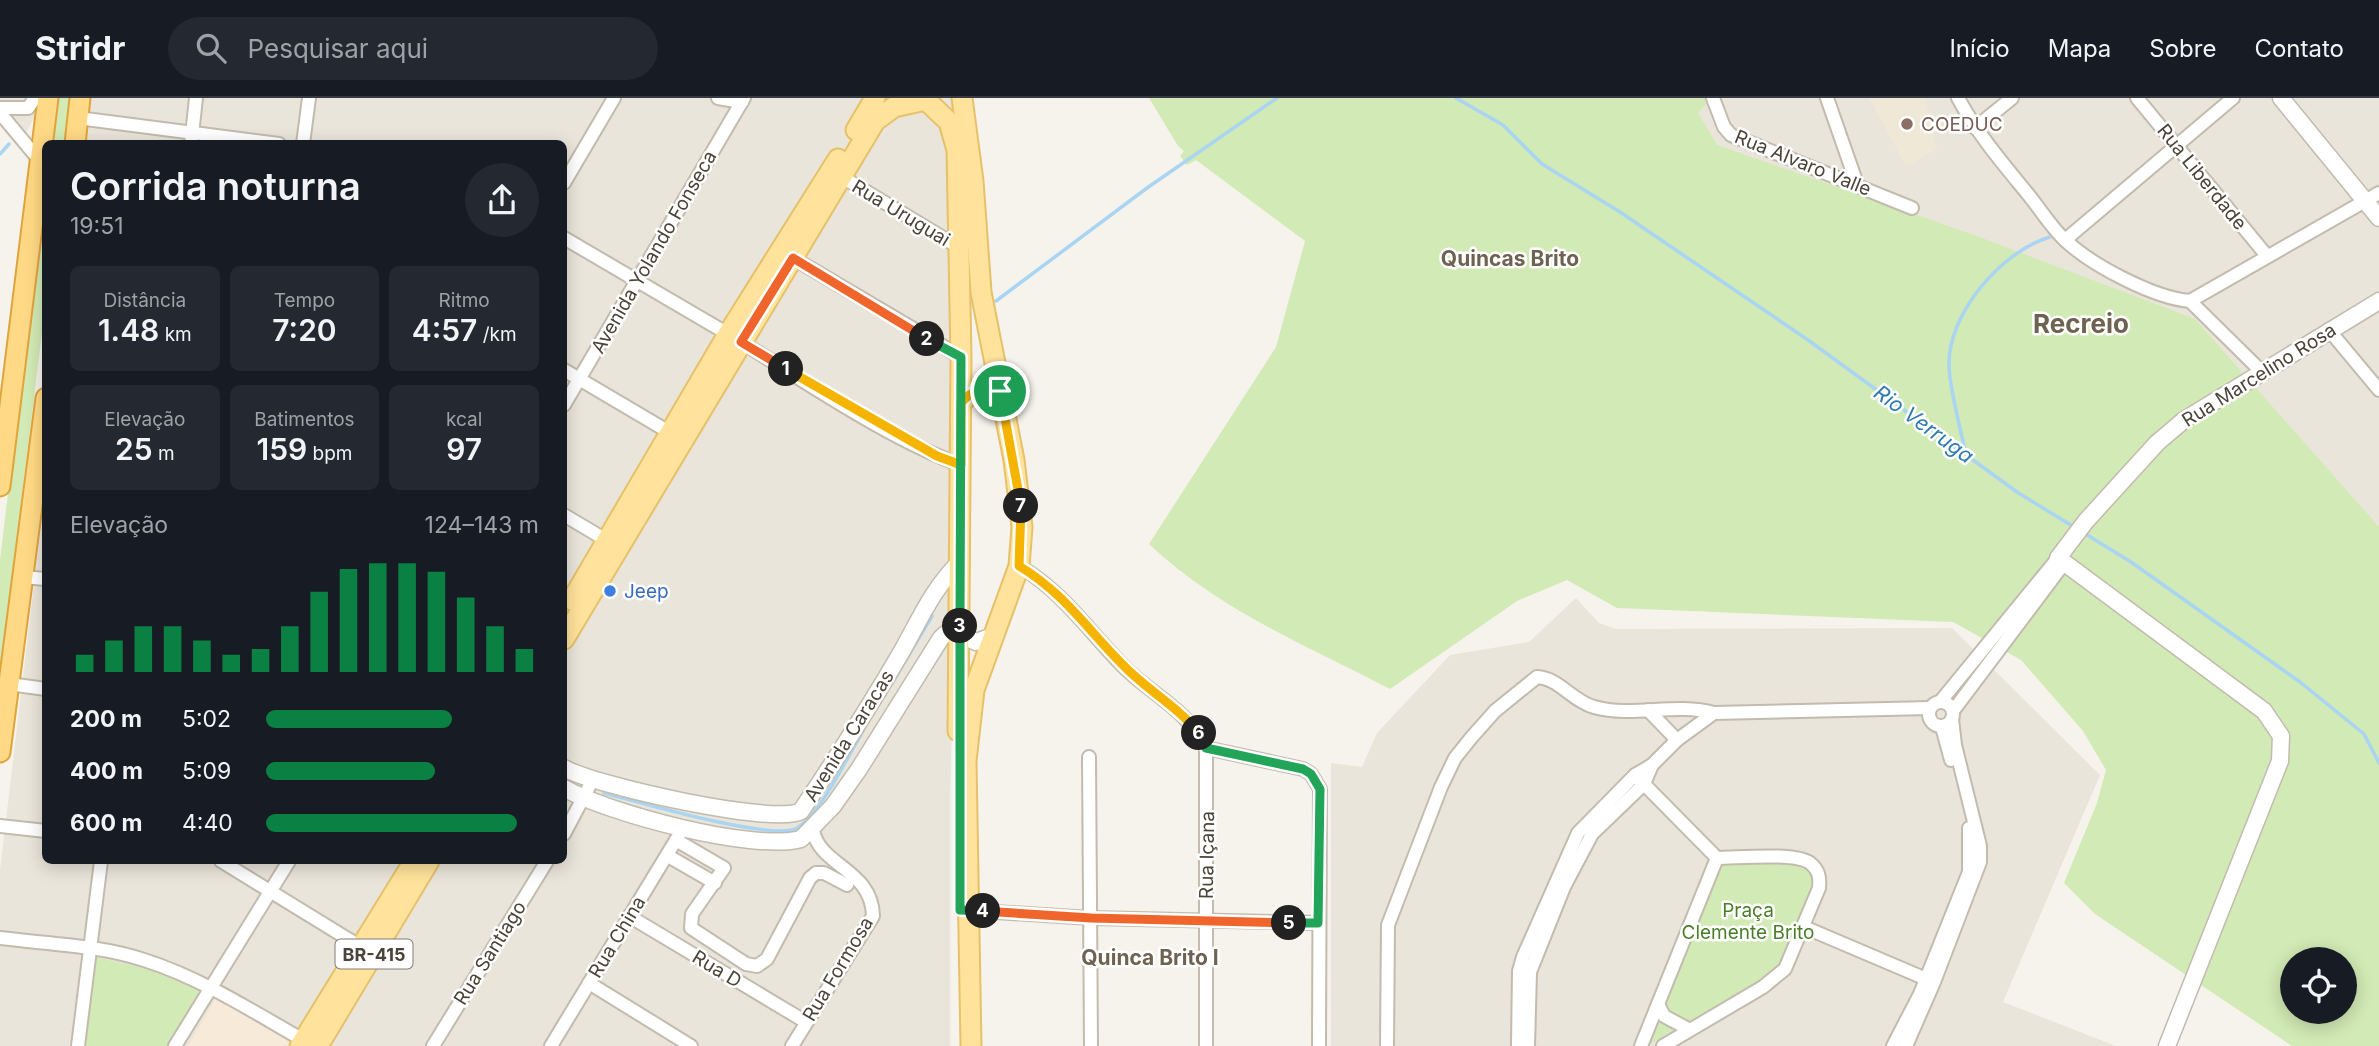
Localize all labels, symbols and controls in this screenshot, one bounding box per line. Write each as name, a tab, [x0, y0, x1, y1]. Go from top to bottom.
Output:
search box	[168, 17, 658, 80]
text: Stridr	[35, 28, 126, 68]
icon: search	[192, 29, 230, 67]
text: Pesquisar aqui	[248, 33, 428, 64]
text: Início	[1949, 34, 2010, 63]
text: Mapa	[2048, 34, 2111, 63]
text: Sobre	[2149, 34, 2216, 63]
text: Contato	[2254, 34, 2344, 63]
place label: COEDUC	[1921, 113, 2003, 136]
marker: COEDUC	[1899, 116, 1915, 132]
street label: Rua Liberdade	[2152, 119, 2252, 235]
street label: Rua Alvaro Valle	[1731, 125, 1875, 201]
street label: Avenida Yolando Fonseca	[586, 147, 722, 357]
text: Corrida noturna	[70, 163, 361, 209]
button: share	[465, 163, 539, 237]
street label: Rua Uruguai	[848, 175, 954, 251]
text: 19:51	[70, 212, 124, 240]
district label: Quincas Brito	[1441, 246, 1579, 271]
text: Distância	[103, 289, 186, 312]
text: Tempo	[274, 289, 335, 312]
text: Ritmo	[439, 289, 490, 312]
district label: Recreio	[2033, 308, 2129, 339]
text: 1.48	[98, 312, 159, 348]
text: 7:20	[272, 312, 337, 348]
text: 4:57	[412, 312, 477, 348]
street label: Rua Marcelino Rosa	[2178, 318, 2340, 432]
pin: 2	[909, 322, 944, 356]
text: km	[159, 323, 192, 346]
text: /km	[477, 323, 517, 346]
text: 2	[921, 327, 932, 350]
pin: 1	[768, 352, 804, 386]
text: 1	[781, 357, 790, 380]
pin	[970, 361, 1030, 421]
icon: arrive	[981, 372, 1019, 410]
water label: Rio Verruga	[1869, 380, 1979, 469]
text: Elevação	[104, 408, 185, 431]
text: Batimentos	[254, 408, 355, 431]
text: kcal	[446, 408, 482, 431]
text: 25	[115, 431, 153, 467]
text: 159	[256, 431, 307, 467]
text: 97	[446, 431, 482, 467]
text: m	[153, 442, 175, 465]
text: bpm	[307, 442, 353, 465]
pin: 7	[1004, 488, 1038, 524]
text: 7	[1015, 494, 1026, 517]
text: Elevação	[70, 511, 168, 539]
text: 124–143 m	[425, 511, 539, 539]
place label: Jeep	[624, 580, 669, 603]
marker: Jeep	[602, 583, 618, 599]
pin: 3	[942, 608, 978, 644]
text: 3	[953, 614, 966, 637]
street label: Avenida Caracas	[799, 666, 899, 806]
text: 200 m	[70, 705, 142, 733]
text: 5:02	[182, 705, 231, 733]
pin: 6	[1182, 716, 1216, 750]
text: 6	[1192, 721, 1205, 744]
text: 400 m	[70, 757, 143, 785]
text: 5:09	[182, 757, 231, 785]
text: 600 m	[70, 809, 142, 837]
text: 4:40	[182, 809, 233, 837]
street label: Rua Içana	[1195, 811, 1219, 899]
street label: Rua China	[584, 892, 650, 982]
pin: 4	[965, 894, 1000, 928]
street label: Rua Santiago	[449, 897, 531, 1009]
text: 4	[976, 899, 989, 922]
park label: Praça Clemente Brito	[1682, 899, 1814, 944]
pin: 5	[1272, 906, 1306, 940]
text: 5	[1282, 911, 1295, 934]
street label: Rua Formosa	[798, 913, 878, 1025]
road number: BR-415	[336, 940, 412, 968]
street label: Rua D	[688, 945, 746, 993]
district label: Quinca Brito I	[1081, 945, 1219, 970]
map controls	[2280, 947, 2357, 1024]
button: locate	[2280, 947, 2357, 1024]

